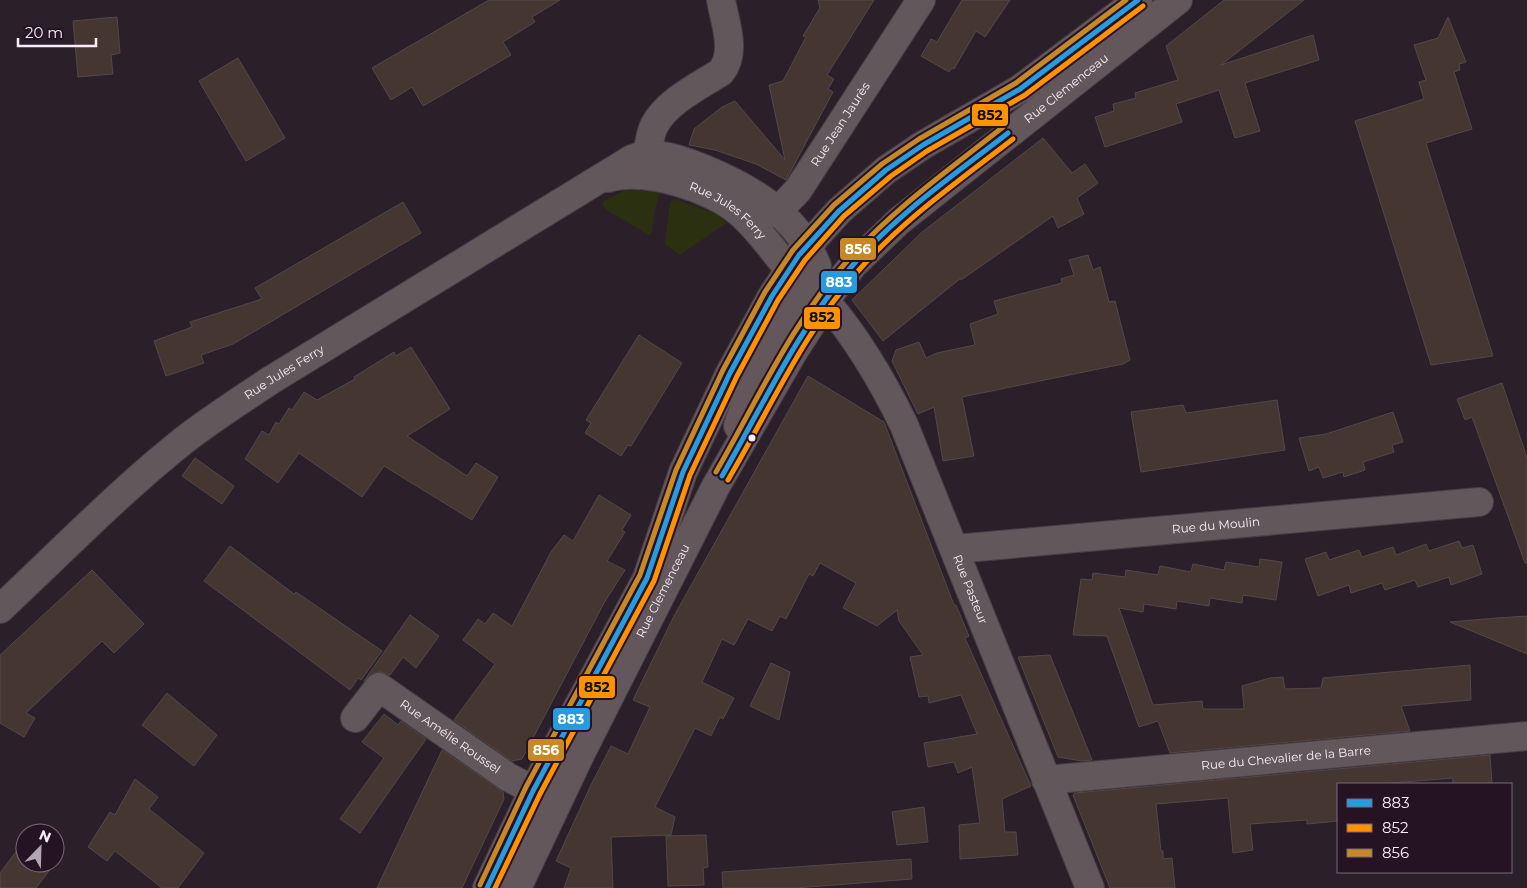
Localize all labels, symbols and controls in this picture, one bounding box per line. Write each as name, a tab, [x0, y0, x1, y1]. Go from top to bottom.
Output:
scale bar	[18, 15, 95, 47]
text: 20 m	[25, 23, 63, 42]
street label: Rue Clemenceau	[1021, 50, 1111, 126]
street label: Rue Jean Jaurès	[807, 79, 873, 169]
line badge: 852	[971, 103, 1009, 127]
text: 852	[977, 106, 1003, 124]
street label: Rue Jules Ferry	[687, 178, 770, 243]
line badge: 856	[839, 237, 877, 261]
text: 856	[845, 240, 871, 258]
line badge: 883	[820, 270, 858, 294]
text: 883	[826, 273, 852, 291]
line badge: 852	[803, 306, 841, 330]
text: 852	[809, 308, 835, 326]
street label: Rue Jules Ferry	[241, 341, 327, 403]
unlabelled marker	[747, 433, 757, 443]
street label: Rue du Moulin	[1171, 514, 1261, 537]
street label: Rue Clemenceau	[633, 541, 692, 640]
street label: Rue Pasteur	[950, 552, 991, 626]
line badge: 852	[578, 675, 616, 699]
text: 852	[584, 678, 610, 696]
street label: Rue Amélie Roussel	[397, 696, 504, 776]
line badge: 883	[552, 707, 591, 731]
text: 883	[558, 710, 584, 728]
line badge: 856	[527, 738, 565, 762]
text: 856	[533, 741, 559, 759]
street label: Rue du Chevalier de la Barre	[1201, 742, 1371, 773]
legend	[1337, 783, 1512, 873]
text: 883	[1382, 793, 1410, 812]
text: 852	[1382, 818, 1409, 837]
north arrow	[15, 823, 65, 873]
text: N	[36, 826, 54, 847]
text: 856	[1382, 843, 1409, 862]

